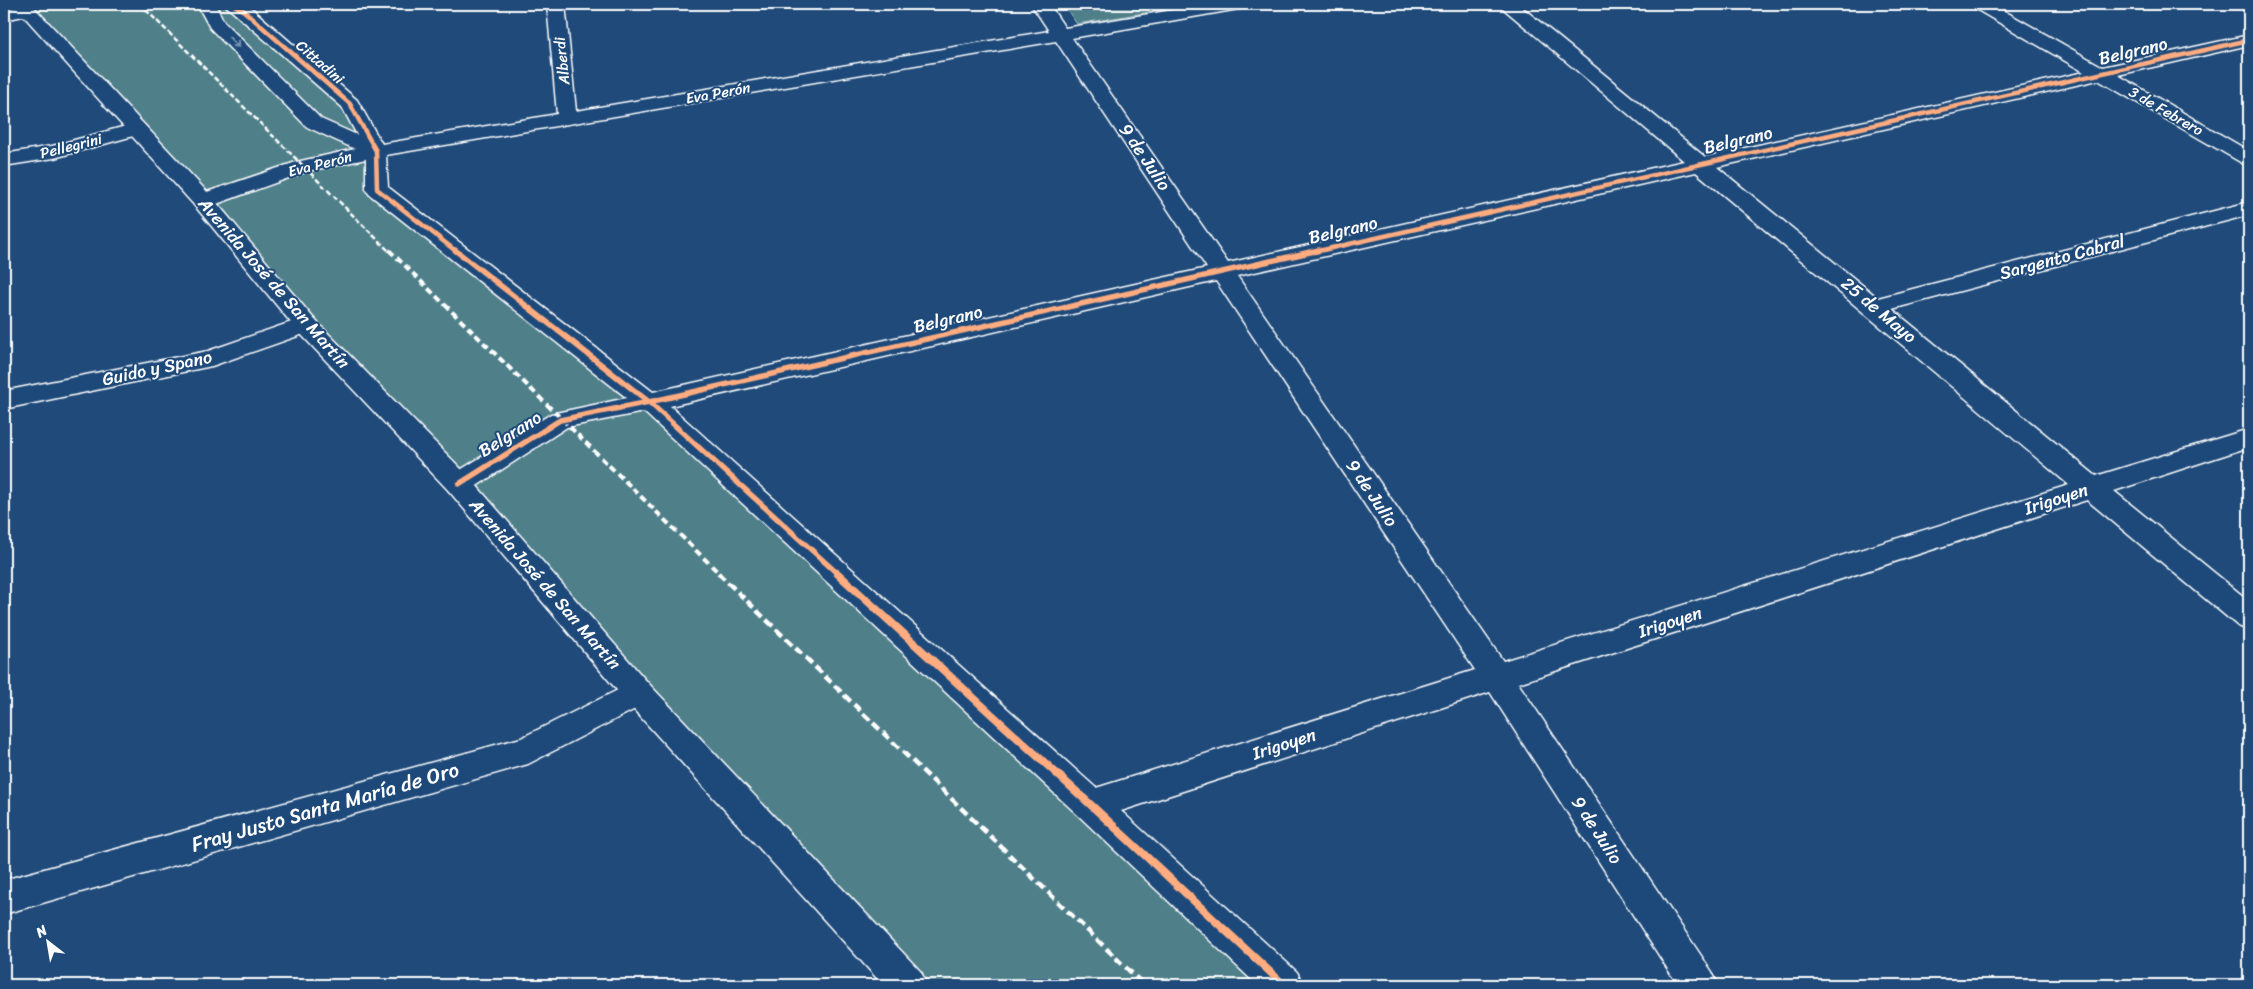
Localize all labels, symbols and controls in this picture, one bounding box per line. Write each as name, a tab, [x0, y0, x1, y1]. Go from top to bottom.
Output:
street label: Belgrano	[2095, 28, 2171, 74]
street label: Cittadini	[290, 33, 351, 91]
street label: Alberdi	[546, 35, 578, 87]
one-way arrow	[228, 36, 240, 49]
street label: Eva Perón	[684, 75, 752, 111]
street label: 3 de Febrero	[2124, 79, 2209, 143]
street label: 9 de Julio	[1110, 116, 1180, 198]
street label: Belgrano	[1700, 117, 1776, 163]
street label: Pellegrini	[37, 126, 106, 166]
street label: Eva Perón	[285, 143, 355, 185]
street label: Avenida José de San Martín	[189, 189, 358, 377]
street label: Belgrano	[1305, 207, 1381, 253]
street label: Sargento Cabral	[1996, 225, 2129, 289]
street label: 25 de Mayo	[1834, 268, 1924, 352]
street label: Belgrano	[910, 296, 986, 342]
street label: Guido y Spano	[99, 341, 215, 395]
street label: Belgrano	[472, 402, 548, 466]
street label: 9 de Julio	[1337, 452, 1407, 534]
street label: Irigoyen	[2019, 474, 2092, 525]
street label: Avenida José de San Martín	[460, 490, 629, 678]
street label: Irigoyen	[1633, 597, 1706, 648]
street label: Irigoyen	[1247, 719, 1320, 770]
street label: Fray Justo Santa María de Oro	[187, 751, 463, 863]
street label: 9 de Julio	[1563, 789, 1631, 871]
north arrow	[22, 916, 72, 966]
text: N	[30, 918, 52, 945]

